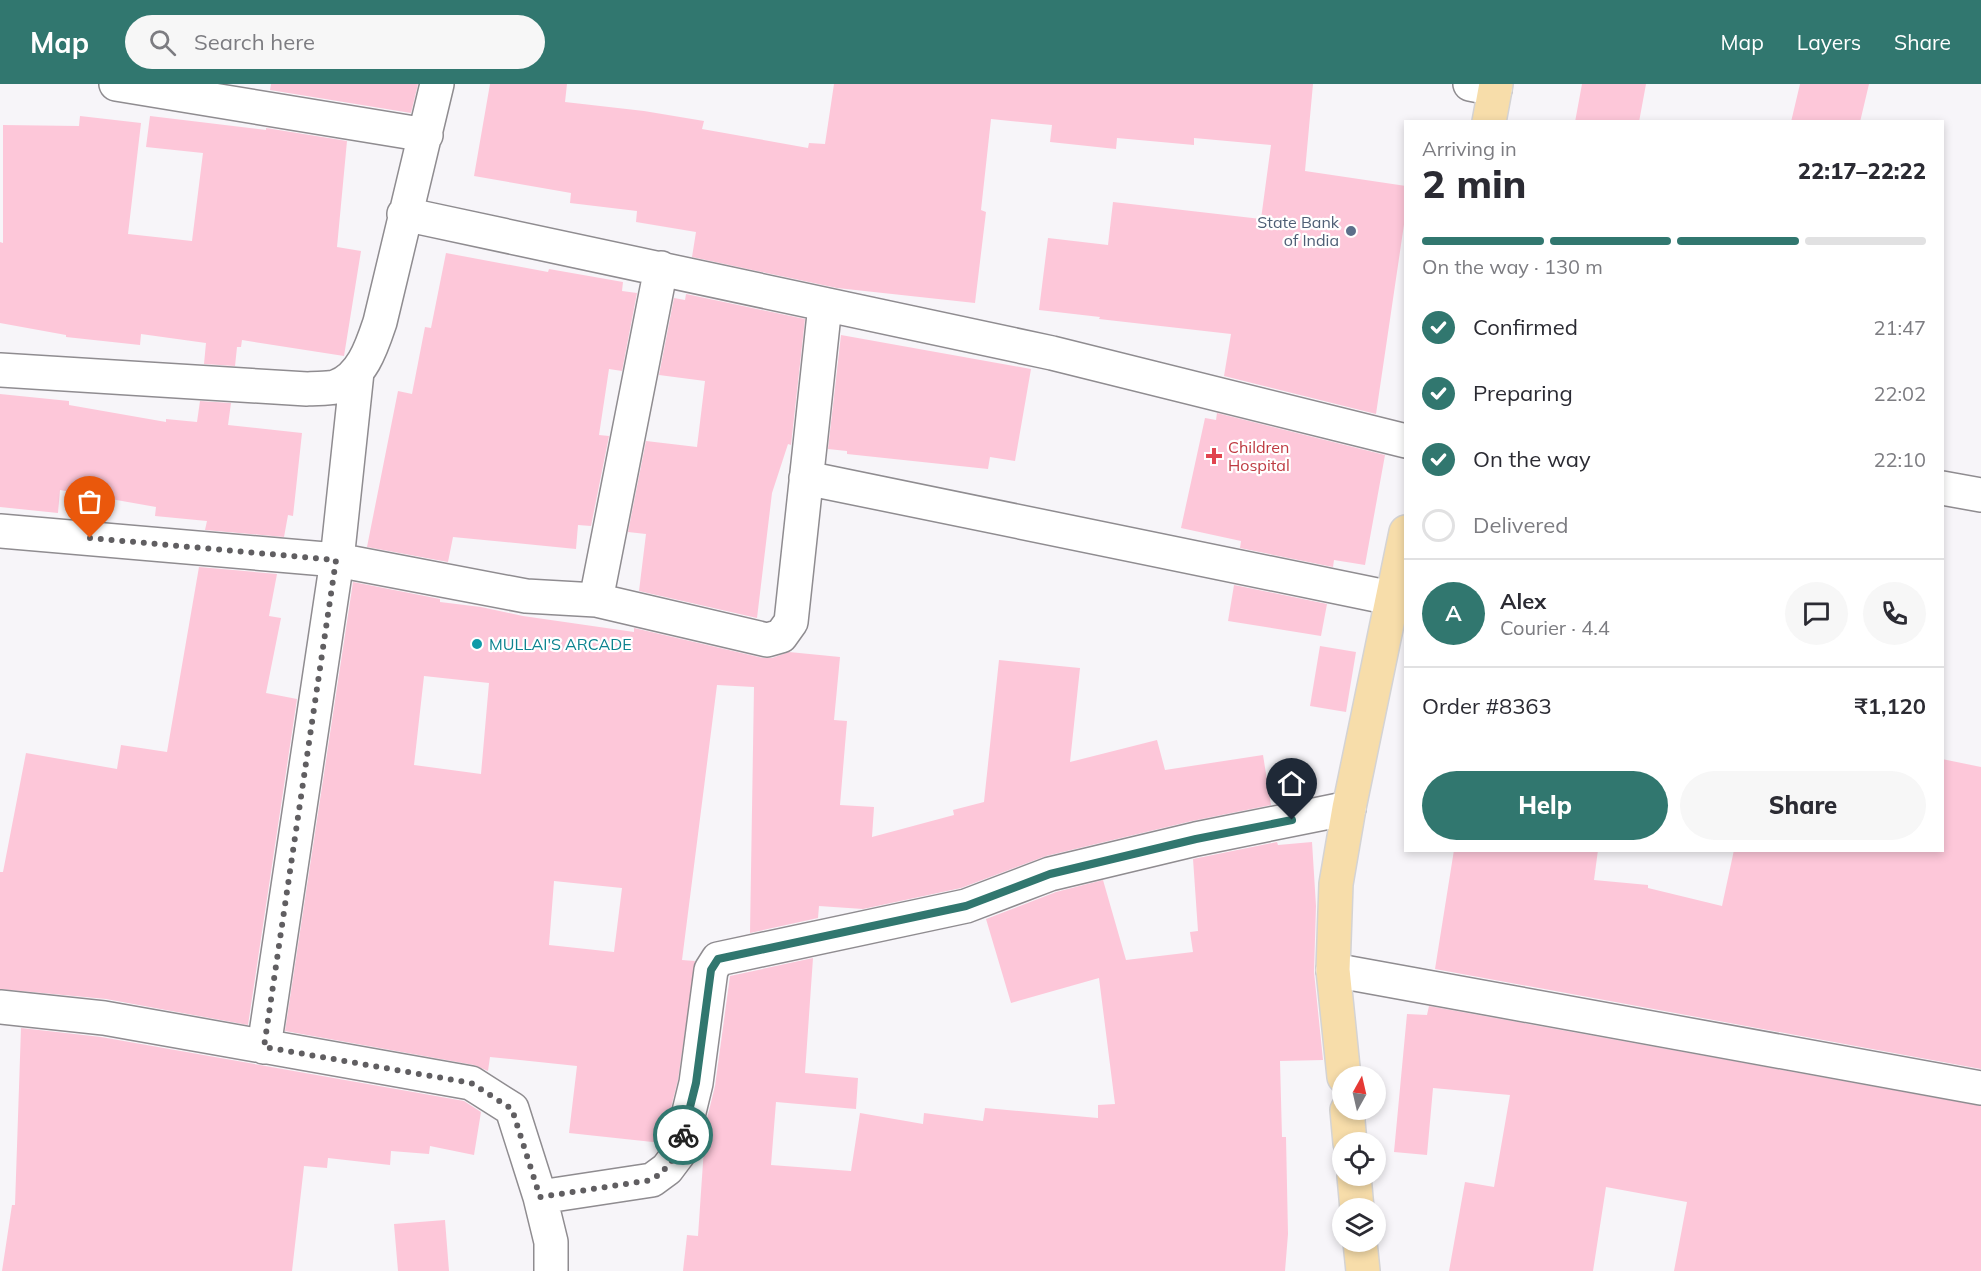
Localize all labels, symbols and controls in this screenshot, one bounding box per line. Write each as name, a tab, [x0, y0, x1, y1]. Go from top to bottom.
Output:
search box	[125, 15, 545, 69]
text: Map	[30, 25, 89, 60]
icon: search	[146, 26, 179, 59]
text: Search here	[194, 28, 315, 56]
text: Map	[1721, 29, 1764, 55]
text: Layers	[1797, 29, 1861, 55]
text: Share	[1894, 29, 1951, 55]
text: Arriving in	[1422, 136, 1517, 161]
text: 22:17–22:22	[1798, 157, 1926, 185]
text: 2 min	[1422, 159, 1527, 208]
place label: State Bank of India	[1257, 212, 1340, 250]
marker: State Bank of India	[1344, 224, 1358, 238]
text: On the way · 130 m	[1422, 254, 1603, 279]
icon: check	[1422, 311, 1455, 344]
text: Confirmed	[1473, 313, 1578, 341]
text: 21:47	[1873, 315, 1926, 340]
icon: check	[1422, 377, 1455, 410]
text: Preparing	[1473, 379, 1573, 407]
text: 22:02	[1873, 381, 1926, 406]
place label: Children Hospital	[1228, 437, 1290, 475]
icon: check	[1422, 443, 1455, 476]
text: On the way	[1473, 445, 1591, 473]
marker: Children Hospital	[1205, 447, 1223, 465]
text: 22:10	[1873, 447, 1926, 472]
pin	[64, 476, 115, 538]
icon: bag	[73, 485, 106, 518]
text: Delivered	[1473, 511, 1568, 539]
button: chat	[1785, 582, 1848, 645]
button: phone	[1863, 582, 1926, 645]
text: Alex	[1500, 587, 1546, 615]
text: A	[1445, 599, 1462, 627]
text: Courier · 4.4	[1500, 615, 1610, 640]
place label: MULLAI'S ARCADE	[489, 634, 632, 654]
marker: MULLAI'S ARCADE	[470, 637, 484, 651]
text: Order #8363	[1422, 692, 1552, 720]
text: ₹1,120	[1855, 692, 1926, 720]
pin	[1266, 758, 1317, 820]
icon: home	[1275, 767, 1308, 800]
button: Help	[1422, 771, 1668, 840]
button: Share	[1680, 771, 1926, 840]
north arrow	[1332, 1066, 1386, 1120]
map controls	[1332, 1066, 1386, 1252]
courier	[653, 1105, 713, 1165]
icon: bike	[667, 1119, 700, 1152]
button: locate	[1332, 1132, 1386, 1186]
button: layers	[1332, 1198, 1386, 1252]

